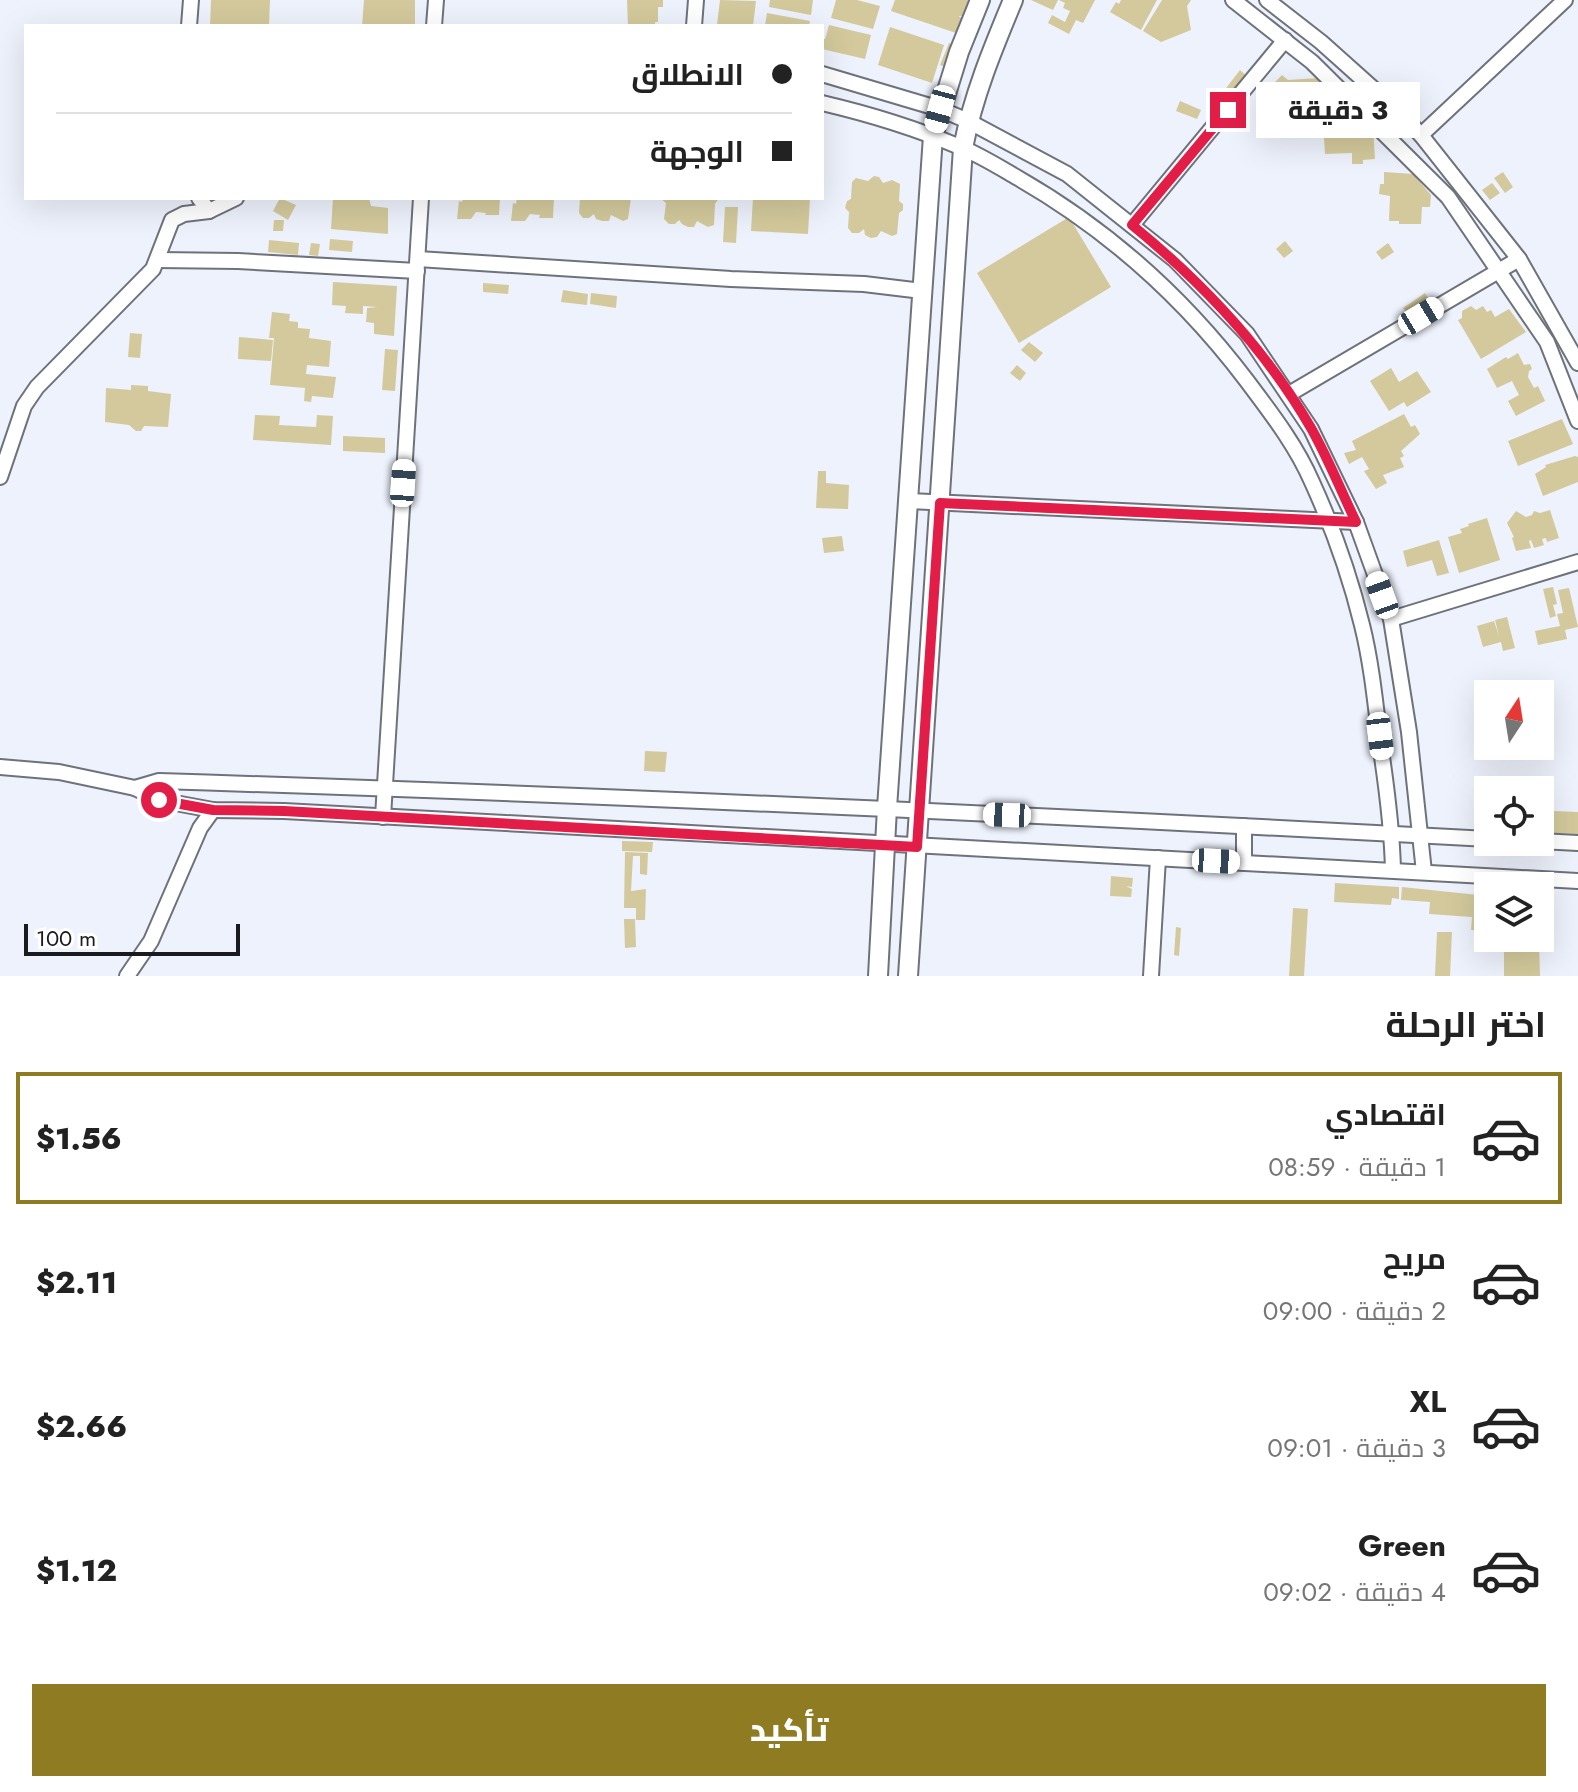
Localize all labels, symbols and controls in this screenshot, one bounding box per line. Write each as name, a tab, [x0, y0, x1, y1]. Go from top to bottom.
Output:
text: الانطلاق	[631, 53, 744, 96]
callout: 3 دقيقة	[1256, 82, 1420, 138]
car	[922, 83, 958, 135]
text: 3 دقيقة	[1288, 91, 1388, 129]
route end	[1210, 92, 1246, 128]
text: الوجهة	[650, 130, 744, 173]
car	[1394, 293, 1448, 339]
car	[389, 458, 417, 508]
car	[1363, 568, 1401, 622]
north arrow	[1474, 680, 1554, 760]
map controls	[1474, 680, 1554, 952]
car	[1365, 711, 1395, 761]
button: locate	[1474, 776, 1554, 856]
route start	[141, 782, 177, 818]
car	[983, 802, 1031, 828]
car	[1191, 848, 1241, 874]
button: layers	[1474, 872, 1554, 952]
scale bar	[24, 920, 240, 956]
text: 100 m	[36, 922, 96, 954]
text: اختر الرحلة	[1386, 998, 1546, 1050]
text: اقتصادي	[1325, 1093, 1446, 1136]
icon: car	[1470, 1102, 1542, 1174]
text: $1.56	[36, 1117, 122, 1160]
text: 1 دقيقة · 08:59	[1268, 1148, 1446, 1186]
text: مريح	[1383, 1237, 1446, 1280]
icon: car	[1470, 1246, 1542, 1318]
text: $2.11	[36, 1261, 117, 1304]
text: 2 دقيقة · 09:00	[1263, 1292, 1446, 1330]
text: XL	[1410, 1380, 1446, 1423]
icon: car	[1470, 1390, 1542, 1462]
text: $2.66	[36, 1405, 127, 1448]
text: 3 دقيقة · 09:01	[1267, 1429, 1446, 1467]
text: Green	[1358, 1524, 1446, 1567]
icon: car	[1470, 1534, 1542, 1606]
text: $1.12	[36, 1549, 117, 1592]
text: 4 دقيقة · 09:02	[1263, 1573, 1446, 1611]
button: تأكيد	[32, 1684, 1546, 1776]

